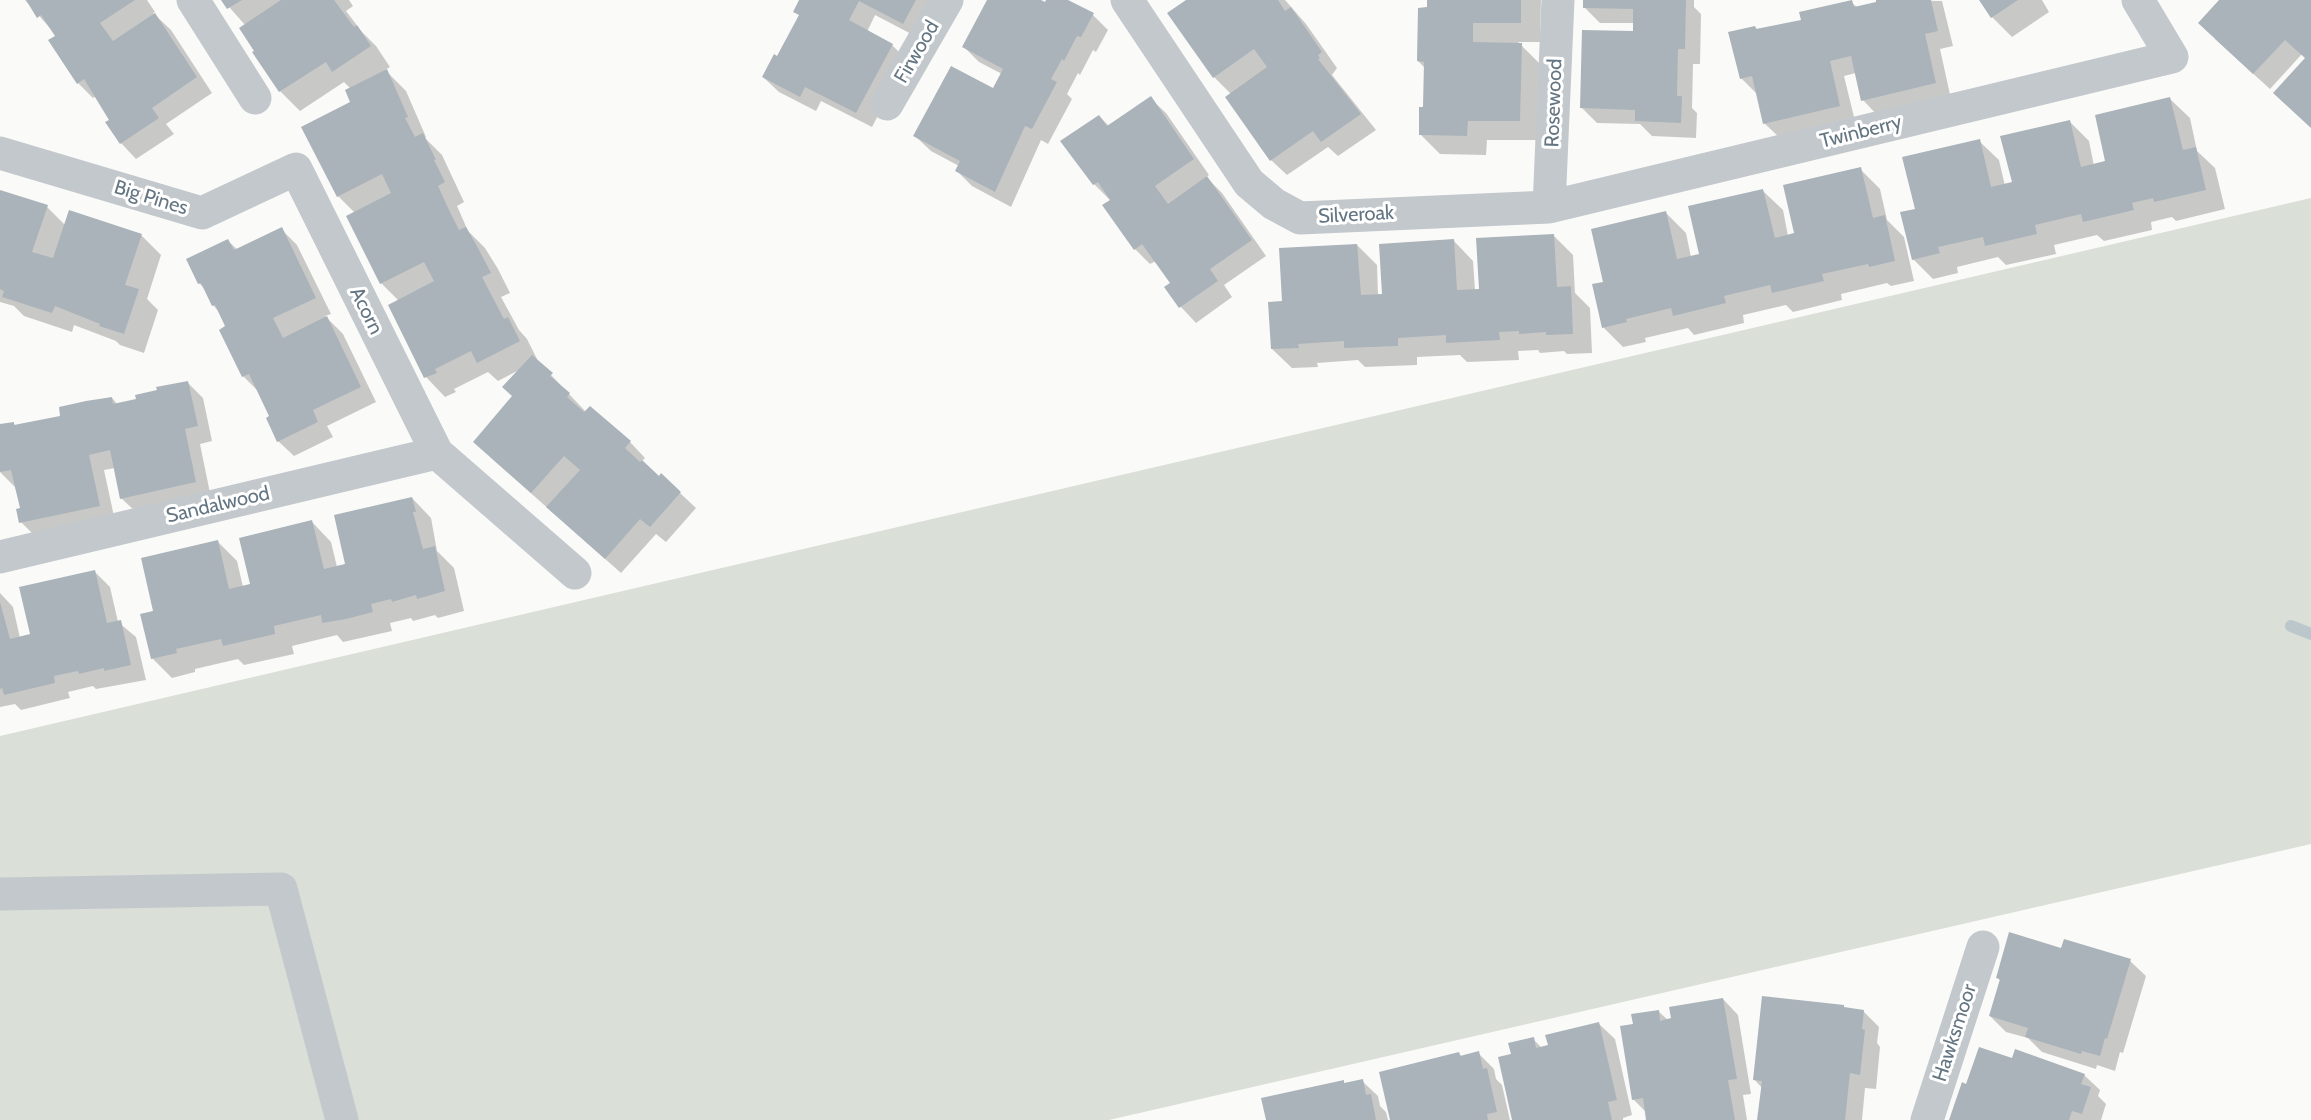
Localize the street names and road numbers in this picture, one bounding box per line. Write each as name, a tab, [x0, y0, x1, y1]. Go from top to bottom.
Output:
street label: Firwood	[890, 16, 944, 88]
street label: Rosewood	[1540, 58, 1568, 148]
street label: Twinberry	[1818, 110, 1904, 154]
street label: Big Pines	[111, 175, 191, 221]
street label: Silveroak	[1317, 201, 1395, 229]
street label: Acorn	[344, 283, 388, 339]
street label: Sandalwood	[164, 481, 272, 529]
street label: Hawksmoor	[1928, 981, 1982, 1085]

